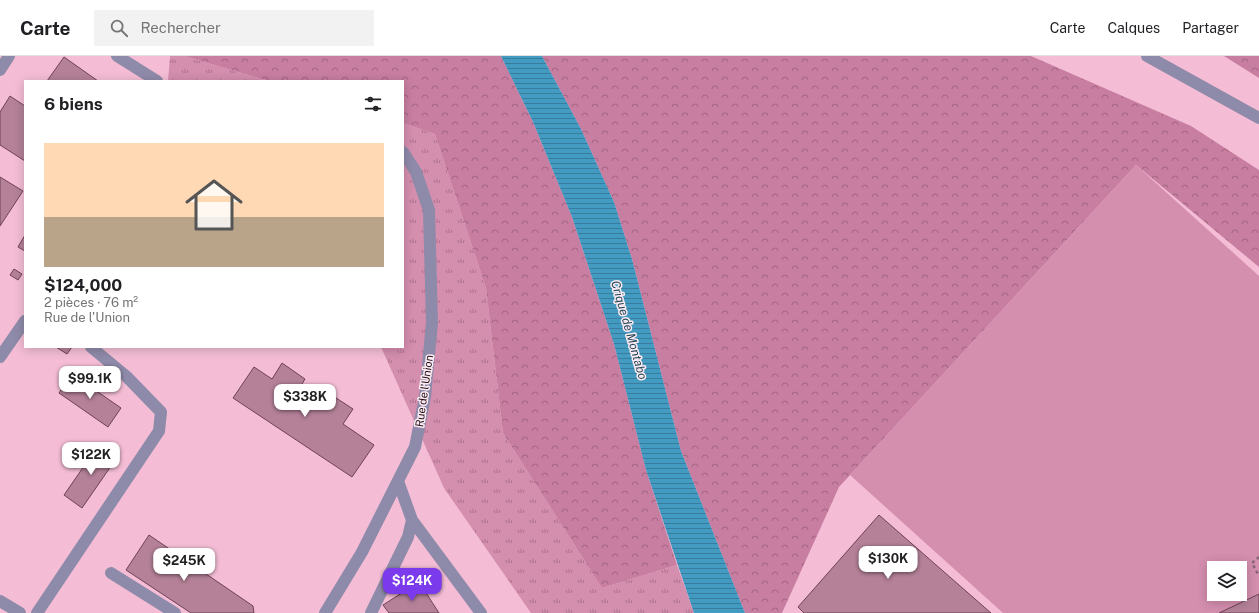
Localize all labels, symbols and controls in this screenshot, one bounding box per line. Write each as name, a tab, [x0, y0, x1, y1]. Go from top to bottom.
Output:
search box	[94, 10, 374, 46]
text: Carte	[20, 17, 70, 39]
icon: search	[108, 17, 130, 39]
text: Rechercher	[140, 19, 221, 36]
text: Carte	[1050, 20, 1086, 36]
text: Calques	[1108, 20, 1160, 36]
text: Partager	[1182, 20, 1239, 36]
icon: filters	[362, 93, 384, 115]
text: 6 biens	[44, 94, 103, 114]
icon: home	[178, 169, 250, 241]
text: $124,000	[44, 275, 122, 295]
water label: Crique de Montabo	[608, 279, 650, 381]
text: 2 pièces · 76 m²	[44, 295, 138, 310]
text: Rue de l'Union	[44, 310, 130, 325]
street label: Rue de l'Union	[413, 354, 435, 428]
pin: $99.1K	[57, 366, 123, 400]
text: $99.1K	[68, 371, 112, 386]
pin: $338K	[277, 384, 333, 418]
text: $338K	[283, 389, 327, 404]
pin: $122K	[63, 442, 119, 476]
text: $122K	[71, 447, 111, 462]
pin: $130K	[860, 546, 916, 580]
pin: $245K	[156, 548, 212, 582]
text: $130K	[868, 551, 908, 566]
text: $245K	[162, 553, 206, 568]
map controls	[1207, 561, 1247, 601]
button: layers	[1207, 561, 1247, 601]
pin: $124K	[384, 568, 440, 602]
text: $124K	[392, 573, 432, 588]

